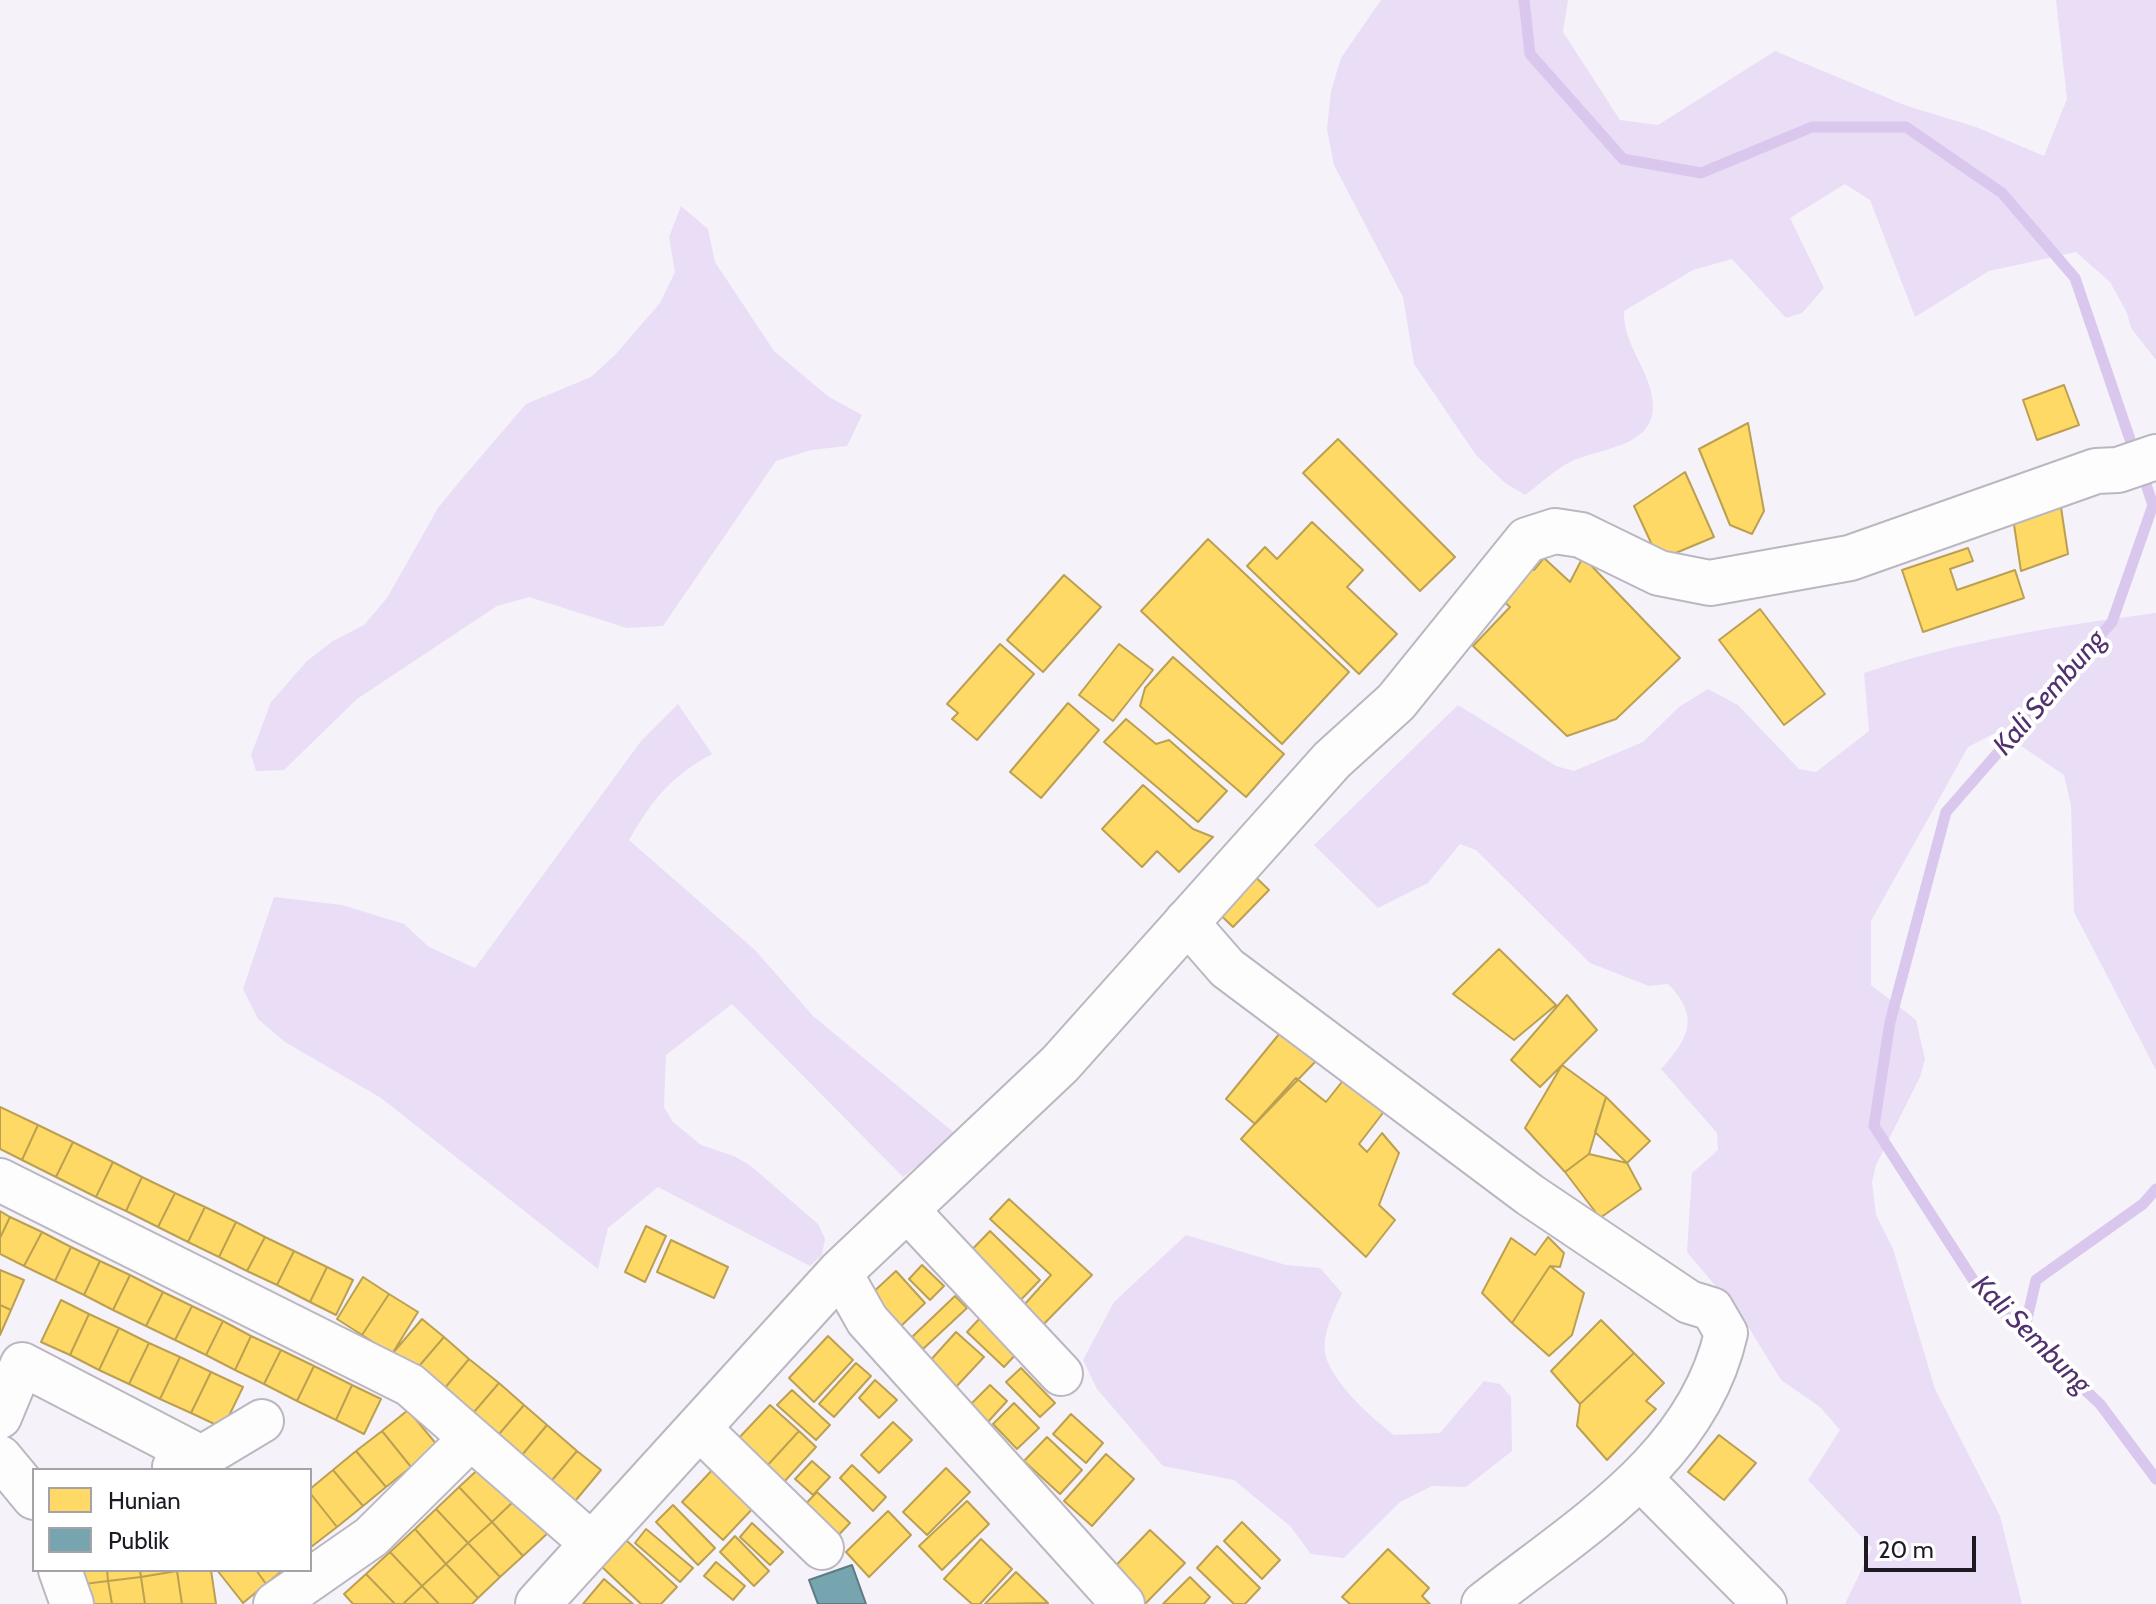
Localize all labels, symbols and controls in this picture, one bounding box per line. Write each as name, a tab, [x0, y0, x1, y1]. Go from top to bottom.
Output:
water label: Kali Sembung	[1987, 624, 2113, 762]
water label: Kali Sembung	[1965, 1269, 2097, 1401]
legend	[32, 1468, 312, 1572]
text: Hunian	[108, 1486, 181, 1515]
scale bar	[1868, 1520, 1980, 1570]
text: Publik	[108, 1526, 169, 1555]
text: 20 m	[1878, 1535, 1934, 1564]

